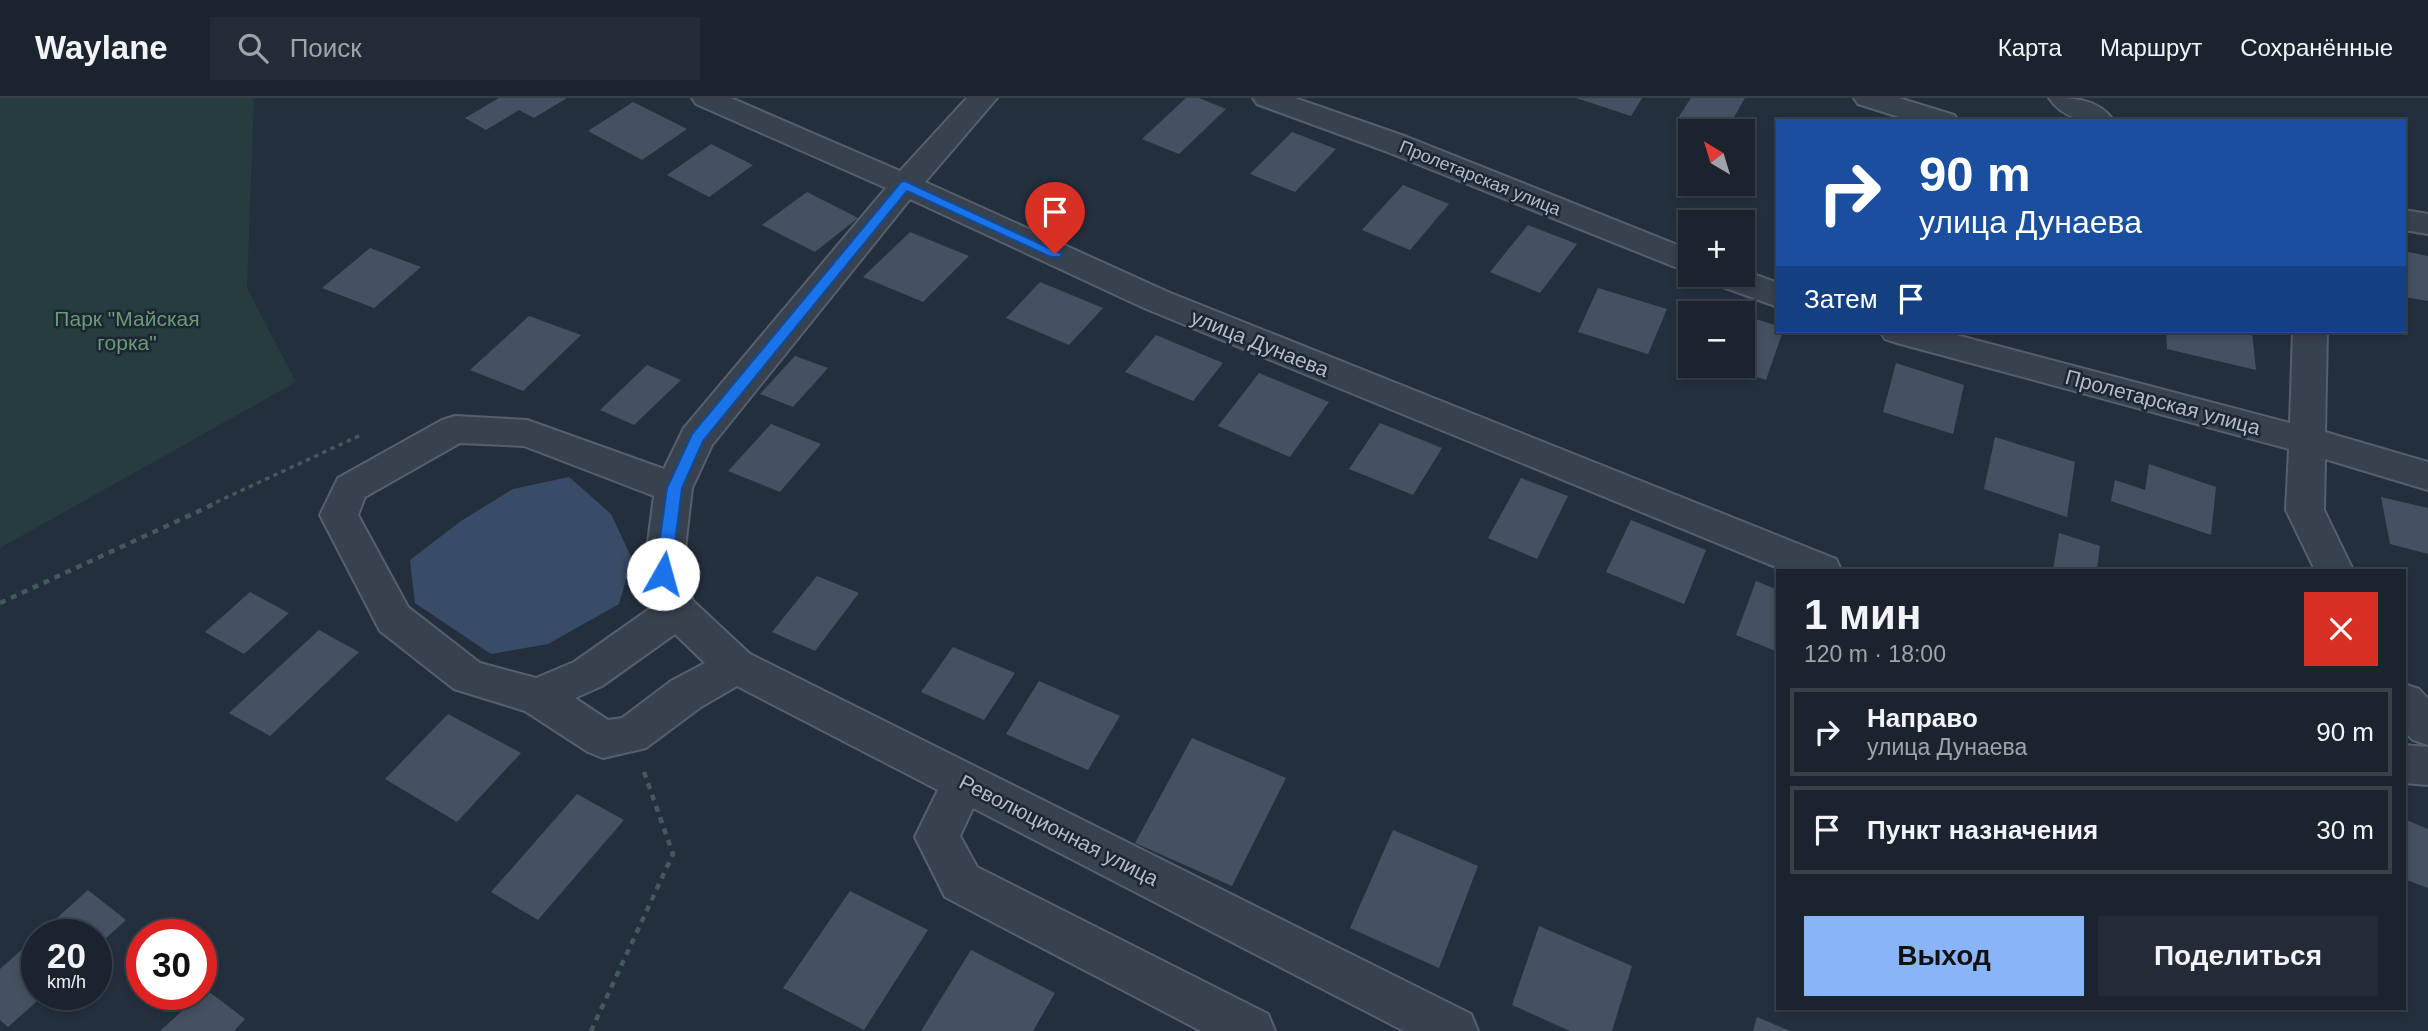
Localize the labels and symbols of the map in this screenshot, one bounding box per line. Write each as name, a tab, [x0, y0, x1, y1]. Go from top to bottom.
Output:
north arrow	[1678, 119, 1755, 196]
street label: Пролетарская улица	[1396, 137, 1564, 220]
pin	[1025, 182, 1085, 254]
street label: улица Дунаева	[1188, 305, 1332, 381]
park label: Парк "Майская горка"	[54, 307, 200, 354]
street label: Пролетарская улица	[2063, 365, 2263, 439]
position arrow	[626, 537, 700, 611]
street label: Революционная улица	[956, 770, 1163, 890]
speed limit sign: 30	[126, 919, 217, 1010]

